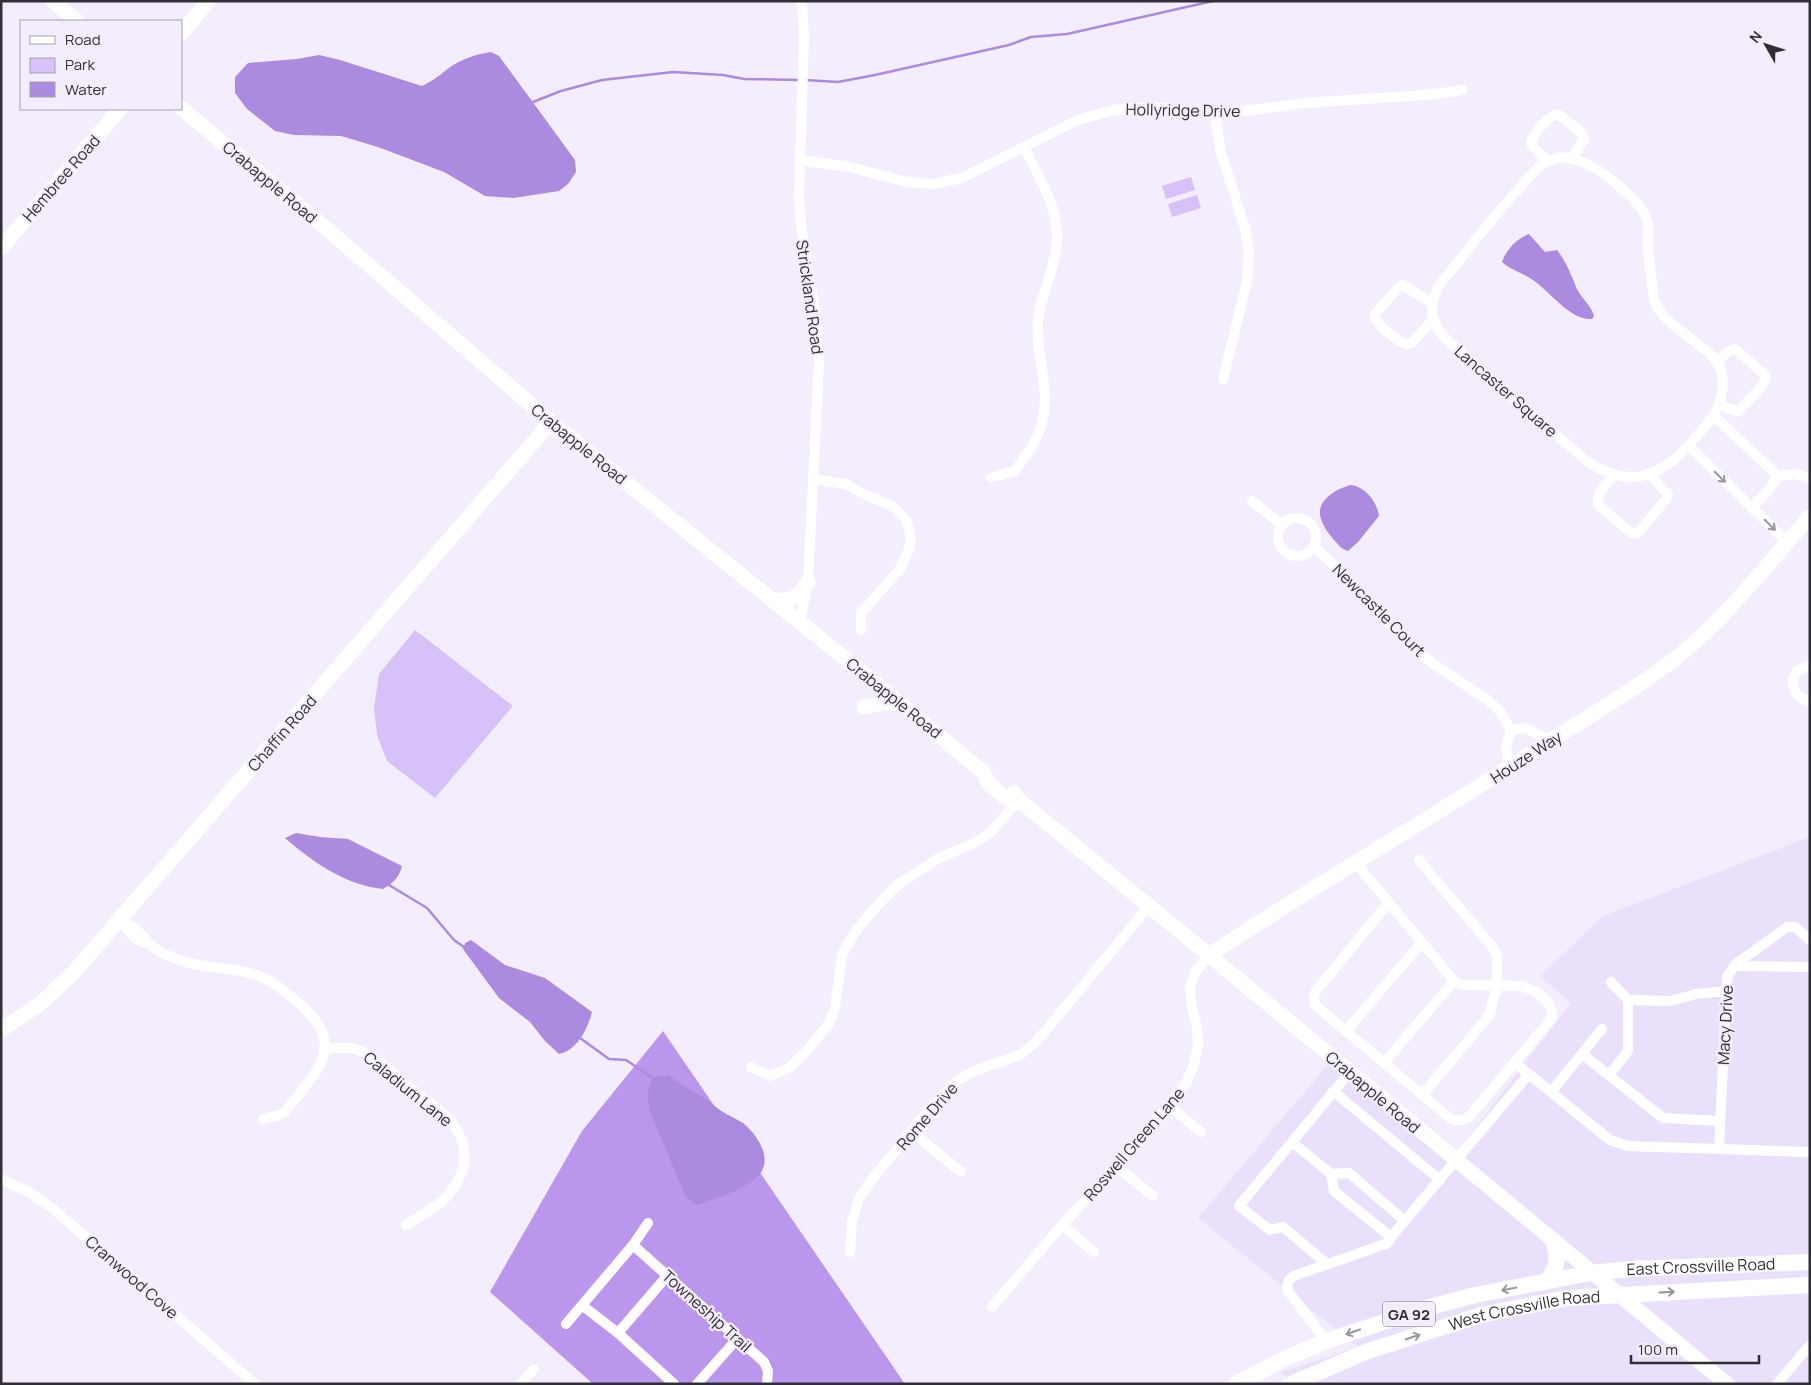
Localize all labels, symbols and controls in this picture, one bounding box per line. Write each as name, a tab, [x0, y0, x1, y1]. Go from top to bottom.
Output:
legend	[20, 20, 182, 110]
north arrow	[1741, 20, 1791, 70]
text: N	[1745, 27, 1766, 46]
text: Road	[65, 29, 101, 50]
text: Park	[65, 54, 95, 75]
text: Water	[65, 79, 107, 100]
street label: Hollyridge Drive	[1125, 98, 1241, 122]
street label: Hembree Road	[17, 130, 105, 226]
street label: Crabapple Road	[218, 136, 322, 228]
street label: Strickland Road	[791, 238, 829, 356]
street label: Lancaster Square	[1450, 340, 1562, 442]
street label: Crabapple Road	[526, 399, 632, 489]
one-way arrow	[1714, 471, 1726, 483]
one-way arrow	[1763, 519, 1776, 531]
street label: Newcastle Court	[1328, 559, 1430, 661]
street label: Crabapple Road	[841, 653, 947, 743]
street label: Chaffin Road	[243, 690, 321, 776]
street label: Houze Way	[1486, 725, 1567, 788]
street label: Macy Drive	[1712, 985, 1738, 1065]
street label: Caladium Lane	[359, 1046, 457, 1132]
street label: Crabapple Road	[1321, 1046, 1425, 1138]
street label: Rome Drive	[891, 1077, 963, 1155]
street label: Roswell Green Lane	[1079, 1083, 1189, 1205]
street label: Cranwood Cove	[81, 1230, 183, 1324]
street label: East Crossville Road	[1626, 1252, 1776, 1280]
street label: Towneship Trail	[658, 1265, 756, 1357]
one-way arrow	[1501, 1284, 1517, 1294]
street label: West Crossville Road	[1446, 1285, 1601, 1336]
one-way arrow	[1659, 1287, 1675, 1296]
road number: GA 92	[1383, 1302, 1435, 1326]
one-way arrow	[1345, 1328, 1361, 1337]
one-way arrow	[1405, 1331, 1421, 1341]
scale bar	[1631, 1332, 1758, 1364]
text: 100 m	[1638, 1339, 1678, 1360]

